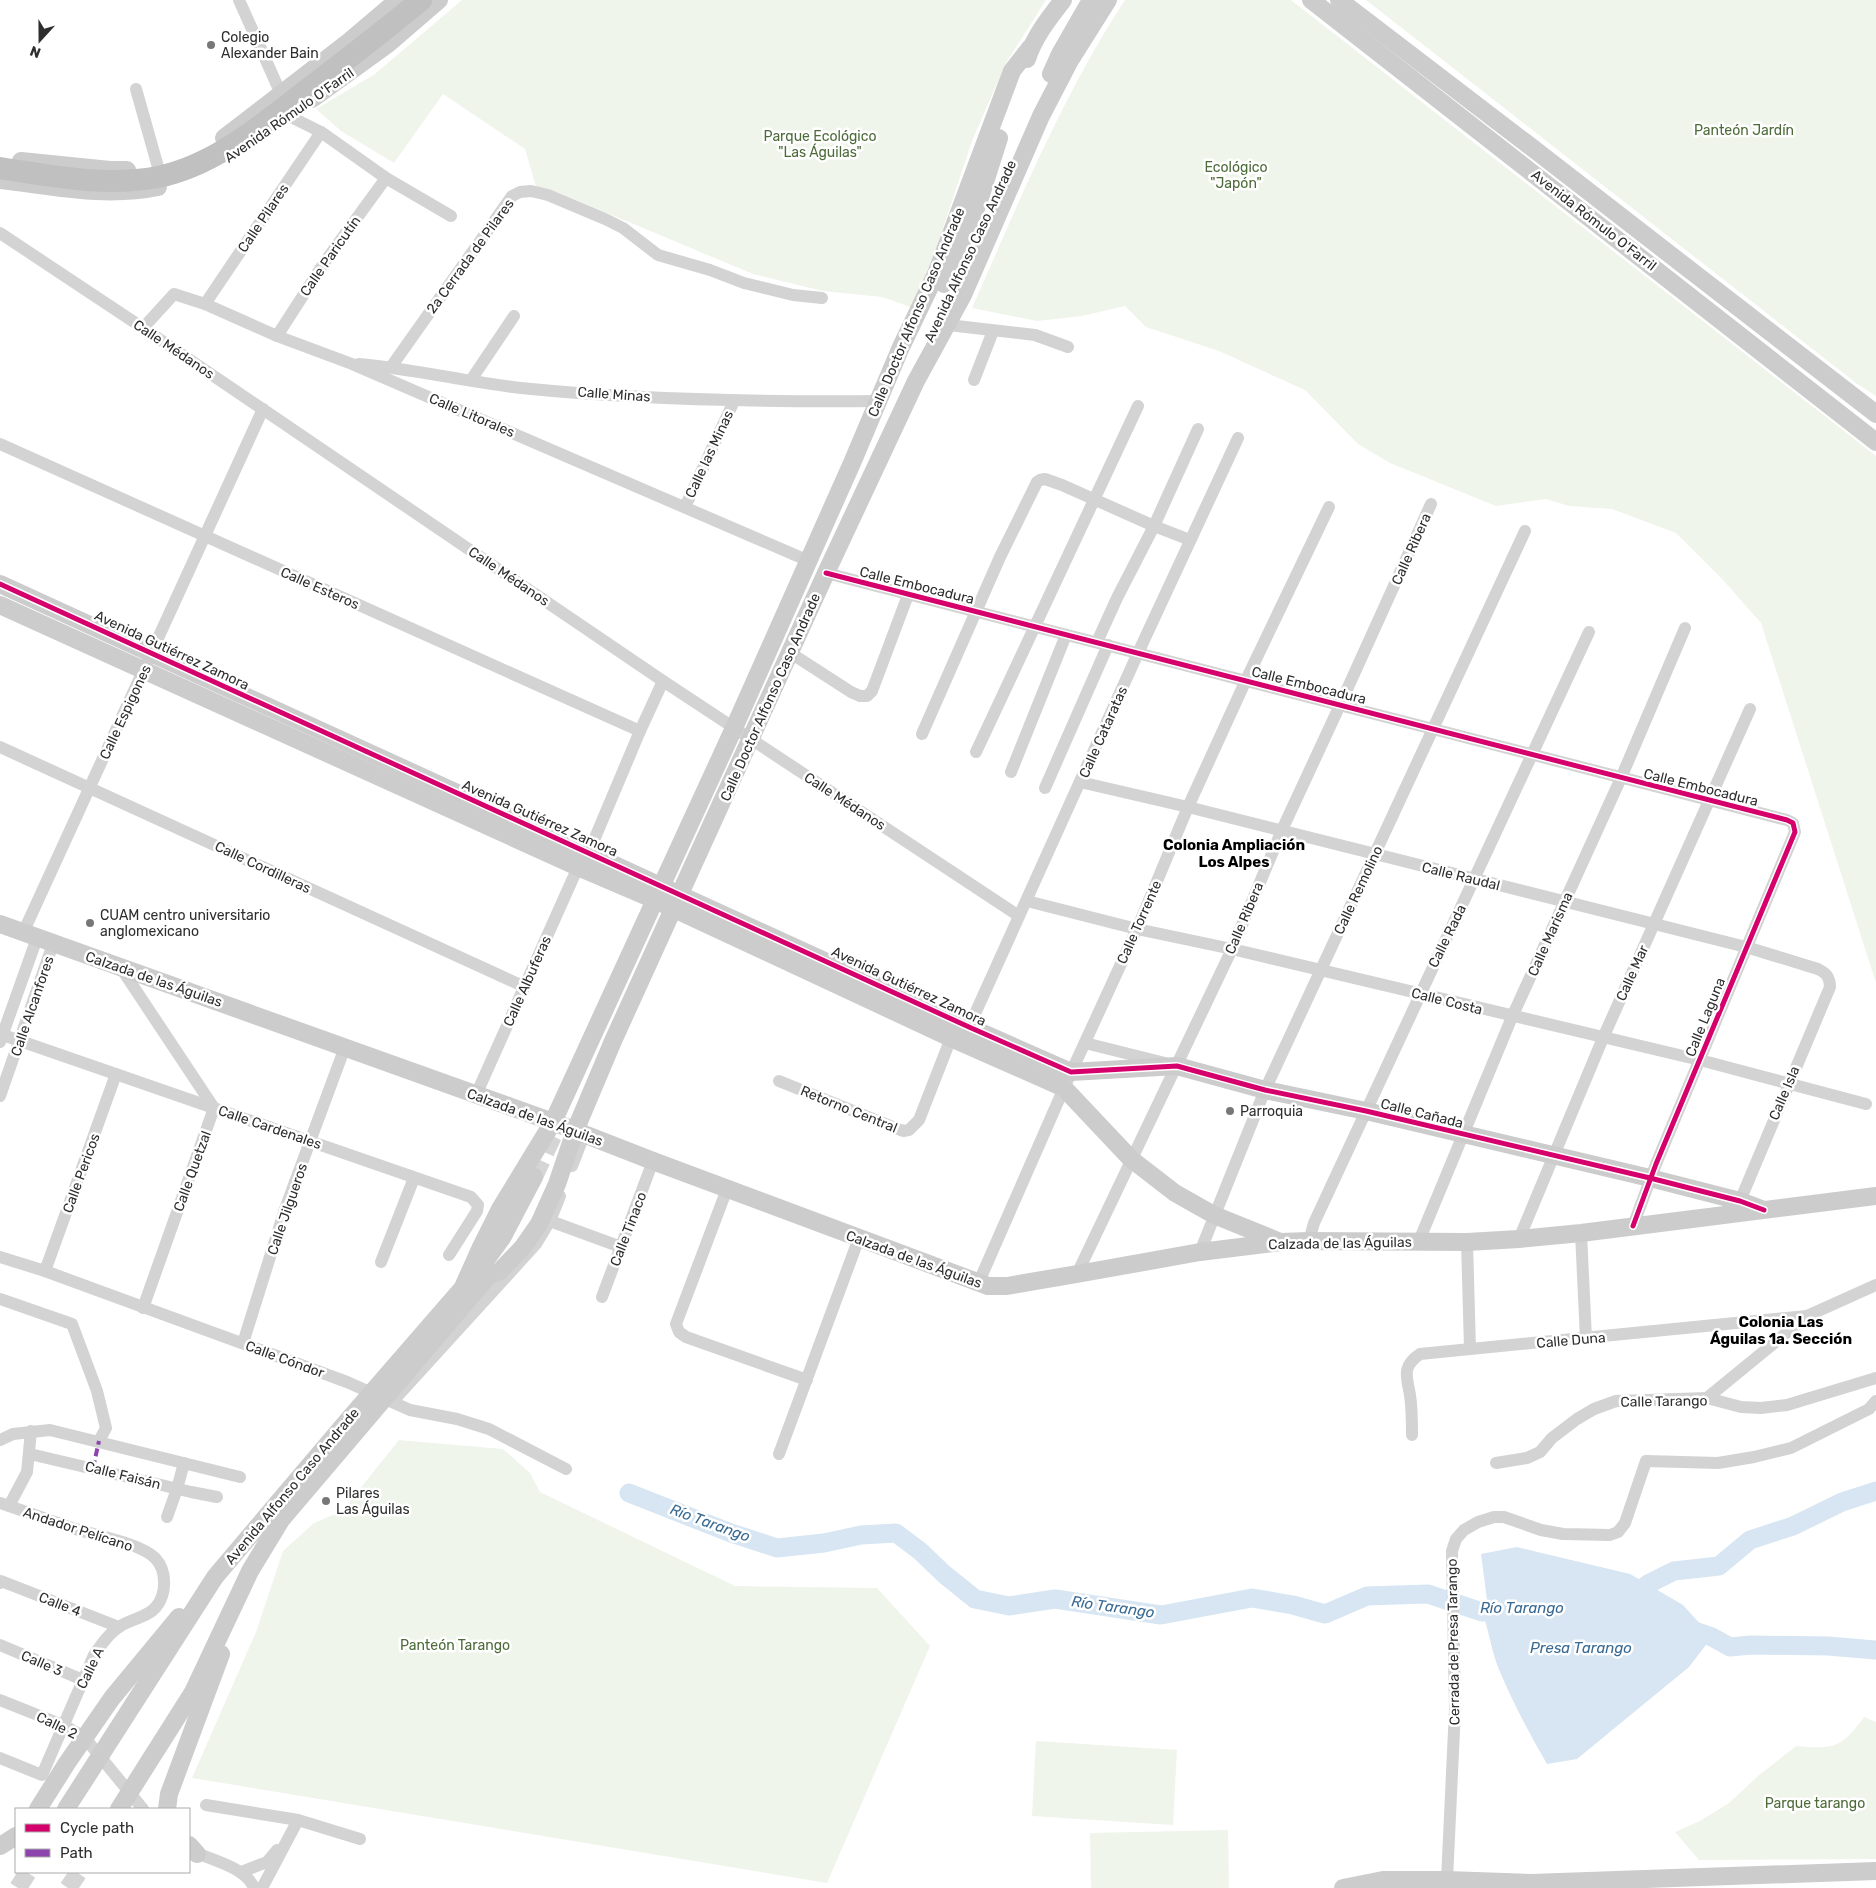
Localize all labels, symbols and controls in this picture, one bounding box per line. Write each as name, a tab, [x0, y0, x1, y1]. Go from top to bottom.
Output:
north arrow	[15, 15, 65, 65]
place label: Colegio Alexander Bain	[221, 29, 319, 62]
marker: Colegio Alexander Bain	[205, 39, 217, 51]
text: N	[28, 42, 43, 61]
street label: Avenida Rómulo O'Farril	[221, 64, 357, 167]
park label: Panteón Jardín	[1694, 122, 1794, 139]
park label: Parque Ecológico "Las Águilas"	[764, 128, 876, 161]
street label: Avenida Alfonso Caso Andrade	[921, 157, 1020, 345]
park label: Ecológico "Japón"	[1204, 159, 1268, 192]
street label: Avenida Rómulo O'Farril	[1528, 166, 1660, 274]
street label: Calle Pilares	[234, 181, 292, 256]
street label: 2a Cerrada de Pilares	[423, 196, 518, 317]
street label: Calle Doctor Alfonso Caso Andrade	[865, 205, 968, 419]
street label: Calle Paricutín	[297, 213, 364, 300]
street label: Calle Médanos	[130, 316, 217, 383]
street label: Calle Minas	[577, 383, 651, 406]
street label: Calle Litorales	[426, 390, 517, 441]
street label: Calle las Minas	[682, 408, 737, 501]
street label: Calle Ribera	[1388, 511, 1435, 588]
street label: Calle Médanos	[465, 543, 552, 610]
street label: Calle Embocadura	[858, 563, 976, 608]
street label: Calle Esteros	[278, 564, 362, 613]
street label: Calle Doctor Alfonso Caso Andrade	[717, 590, 824, 804]
street label: Avenida Gutiérrez Zamora	[92, 607, 252, 694]
street label: Calle Espigones	[96, 662, 155, 762]
street label: Calle Embocadura	[1250, 663, 1368, 708]
street label: Calle Cataratas	[1076, 684, 1131, 781]
street label: Calle Embocadura	[1642, 765, 1760, 810]
street label: Calle Médanos	[801, 769, 889, 834]
street label: Avenida Gutiérrez Zamora	[459, 776, 620, 861]
district label: Colonia Ampliación Los Alpes	[1163, 836, 1305, 871]
street label: Calle Cordilleras	[212, 838, 314, 897]
street label: Calle Remolino	[1330, 843, 1386, 937]
street label: Calle Raudal	[1420, 859, 1502, 894]
street label: Calle Torrente	[1113, 878, 1166, 967]
street label: Calle Ribera	[1222, 880, 1267, 957]
street label: Calle Marisma	[1524, 890, 1577, 979]
street label: Calle Rada	[1425, 902, 1470, 971]
place label: CUAM centro universitario anglomexicano	[100, 907, 270, 940]
marker: CUAM centro universitario anglomexicano	[84, 917, 96, 929]
street label: Calle Albuferas	[500, 933, 555, 1029]
street label: Calle Mar	[1613, 942, 1653, 1004]
street label: Avenida Gutiérrez Zamora	[829, 943, 989, 1030]
street label: Calzada de las Águilas	[83, 947, 225, 1011]
street label: Calle Alcanfores	[7, 954, 58, 1058]
street label: Calle Laguna	[1682, 975, 1729, 1059]
street label: Calle Costa	[1409, 984, 1484, 1019]
street label: Calle Isla	[1765, 1064, 1803, 1123]
street label: Retorno Central	[798, 1082, 900, 1137]
street label: Calzada de las Águilas	[465, 1084, 605, 1150]
street label: Calle Cañada	[1379, 1095, 1465, 1132]
street label: Calle Cardenales	[216, 1102, 324, 1153]
place label: Parroquia	[1240, 1103, 1303, 1120]
marker: Parroquia	[1224, 1105, 1236, 1117]
street label: Calle Quetzal	[170, 1129, 215, 1214]
street label: Calle Pericos	[59, 1131, 104, 1215]
street label: Calle Jilgueros	[264, 1161, 311, 1257]
street label: Calle Tinaco	[607, 1190, 650, 1269]
street label: Calzada de las Águilas	[844, 1226, 984, 1292]
street label: Calzada de las Águilas	[1268, 1233, 1412, 1253]
district label: Colonia Las Águilas 1a. Sección	[1710, 1313, 1852, 1348]
street label: Calle Duna	[1536, 1329, 1606, 1352]
street label: Calle Cóndor	[243, 1337, 327, 1382]
street label: Calle Tarango	[1620, 1392, 1708, 1411]
street label: Avenida Alfonso Caso Andrade	[222, 1405, 363, 1568]
street label: Calle Faisán	[83, 1458, 162, 1493]
place label: Pilares Las Águilas	[336, 1485, 410, 1518]
marker: Pilares Las Águilas	[320, 1495, 332, 1507]
water label: Río Tarango	[668, 1500, 753, 1546]
street label: Andador Pelícano	[21, 1504, 135, 1555]
street label: Cerrada de Presa Tarango	[1444, 1558, 1463, 1726]
street label: Calle 4	[36, 1589, 84, 1620]
water label: Río Tarango	[1070, 1592, 1156, 1622]
water label: Río Tarango	[1480, 1599, 1564, 1617]
park label: Panteón Tarango	[400, 1637, 510, 1654]
water label: Presa Tarango	[1530, 1639, 1632, 1657]
street label: Calle A	[73, 1644, 108, 1692]
street label: Calle 3	[18, 1647, 65, 1680]
street label: Calle 2	[34, 1708, 80, 1743]
park label: Parque tarango	[1765, 1795, 1865, 1812]
legend	[15, 1808, 190, 1873]
text: Cycle path	[60, 1819, 134, 1837]
text: Path	[60, 1844, 93, 1862]

